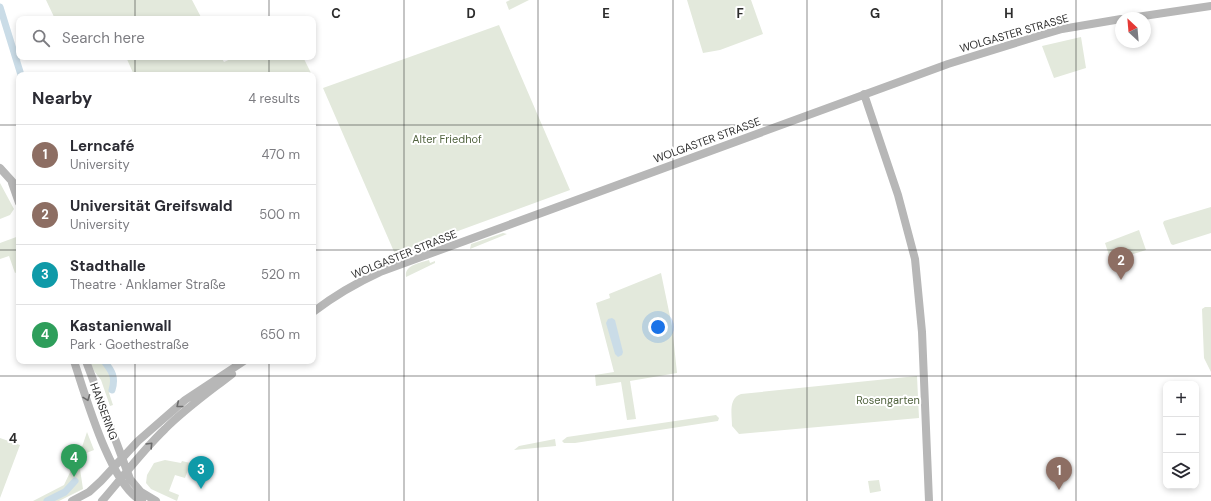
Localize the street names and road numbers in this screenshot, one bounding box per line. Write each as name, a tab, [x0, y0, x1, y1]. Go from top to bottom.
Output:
street label: WOLGASTER STRASSE	[958, 11, 1070, 55]
street label: WOLGASTER STRASSE	[652, 114, 762, 166]
street label: WOLGASTER STRASSE	[349, 226, 459, 282]
street label: HANSERING	[87, 380, 121, 442]

